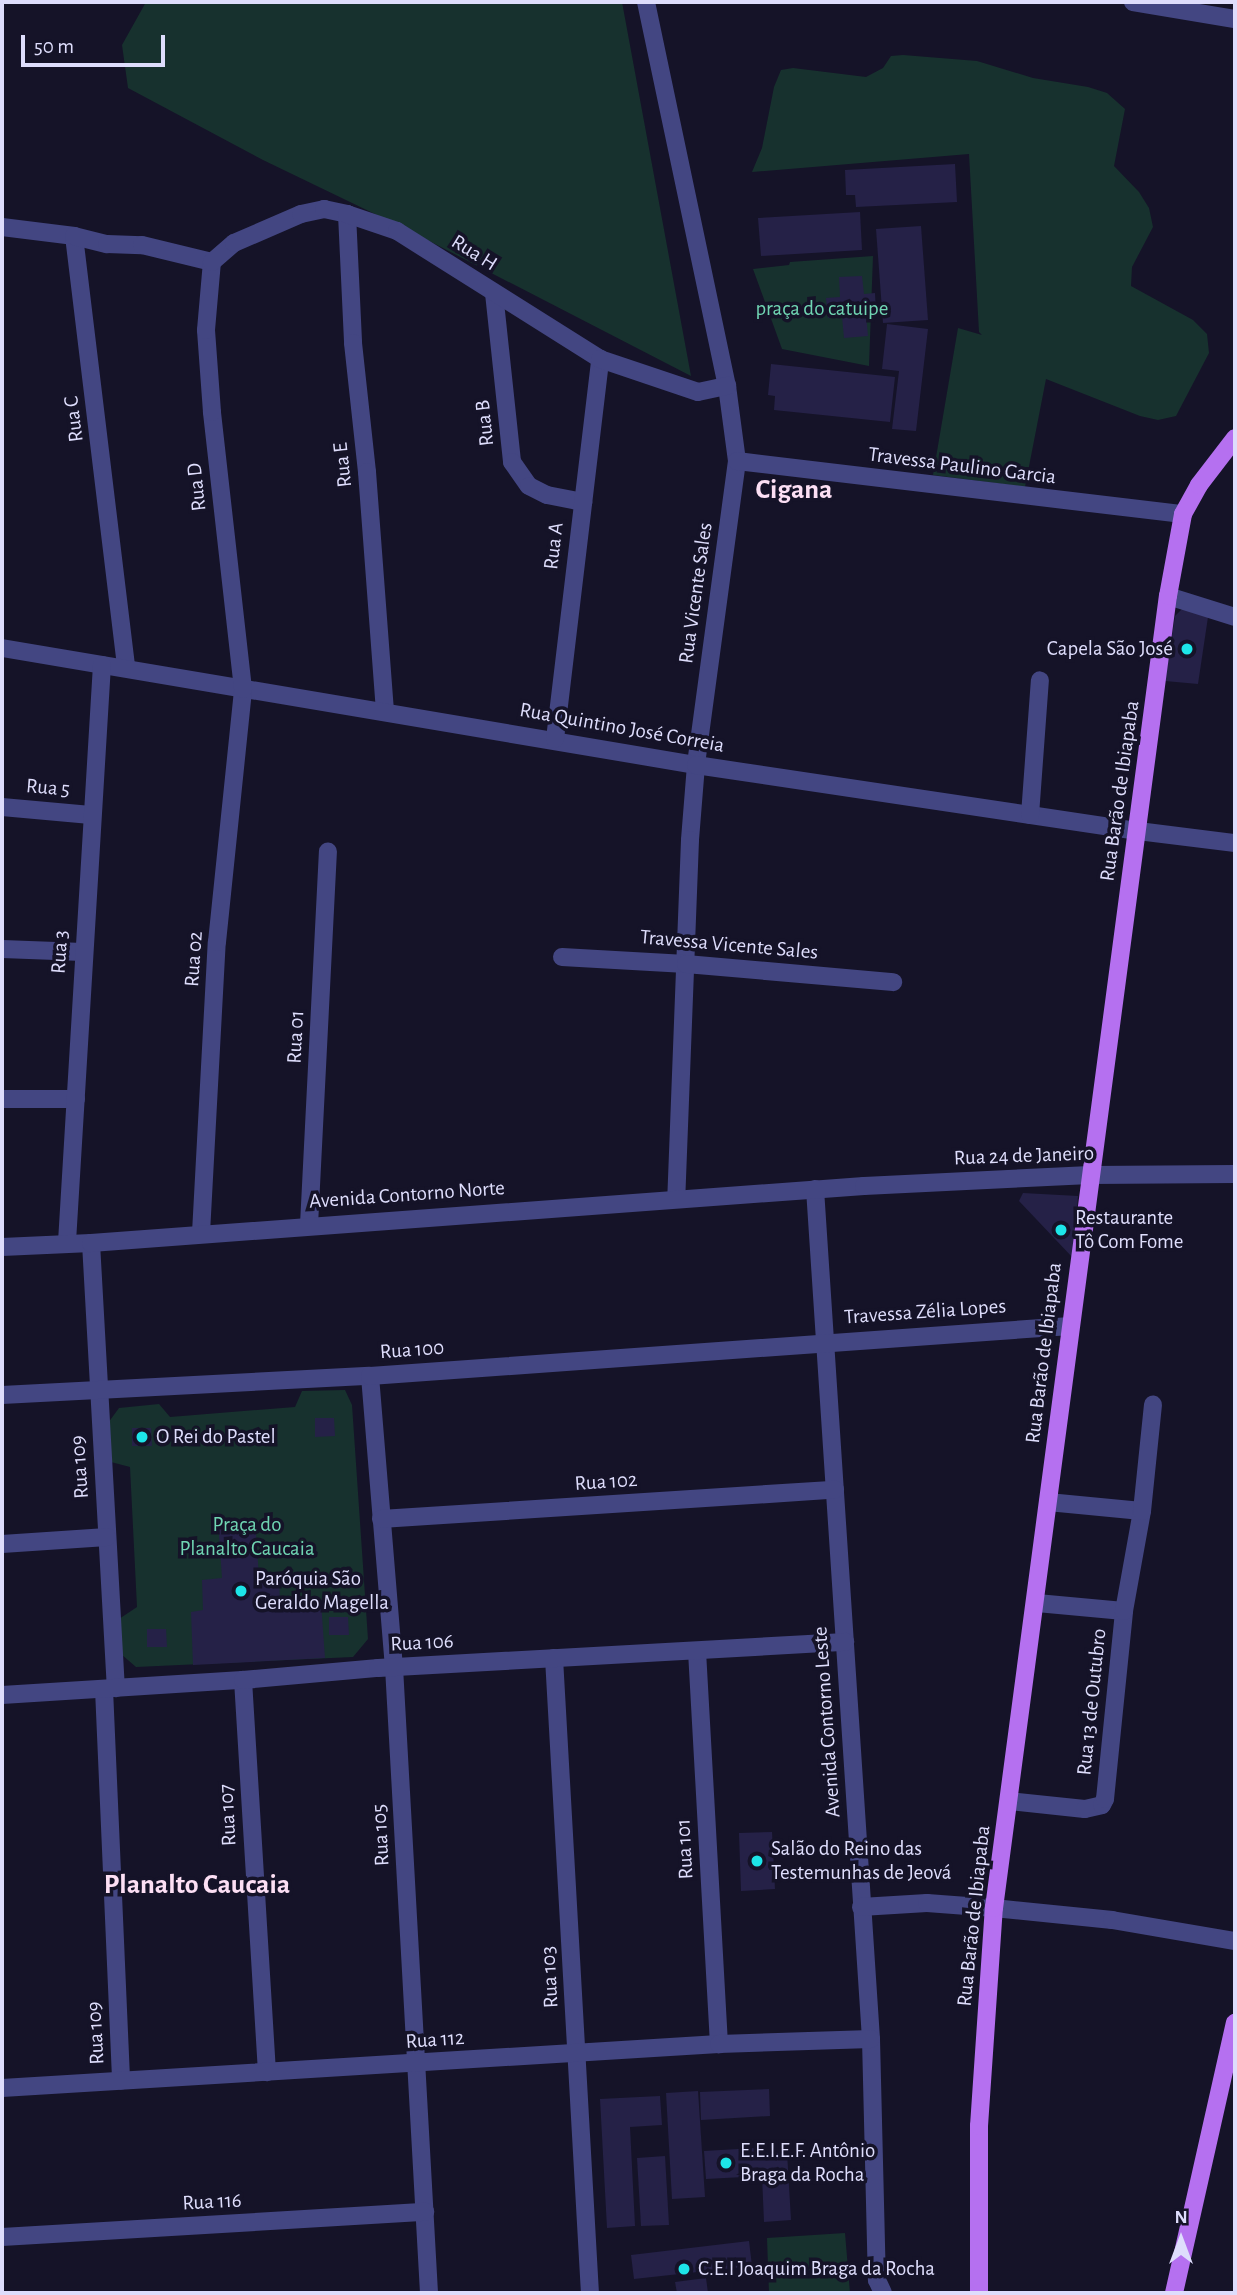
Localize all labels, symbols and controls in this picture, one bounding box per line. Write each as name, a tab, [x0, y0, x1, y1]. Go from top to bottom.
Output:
scale bar	[24, 21, 168, 65]
text: 50 m	[34, 36, 74, 57]
street label: Rua H	[446, 229, 502, 277]
park label: praça do catuipe	[756, 296, 888, 322]
street label: Rua C	[59, 395, 89, 443]
street label: Rua B	[470, 399, 500, 447]
street label: Rua E	[328, 441, 358, 489]
street label: Travessa Paulino Garcia	[867, 442, 1057, 490]
street label: Rua D	[182, 461, 212, 513]
district label: Cigana	[755, 473, 833, 507]
street label: Rua A	[539, 521, 569, 571]
street label: Rua Vicente Sales	[674, 521, 718, 665]
place label: Capela São José	[1047, 636, 1173, 662]
marker: Capela São José	[1179, 641, 1195, 657]
street label: Rua Quintino José Correia	[518, 698, 726, 758]
street label: Rua Barão de Ibiapaba	[1095, 699, 1145, 883]
street label: Rua 5	[25, 774, 71, 802]
street label: Travessa Vicente Sales	[639, 925, 819, 965]
street label: Rua 3	[46, 929, 74, 975]
street label: Rua 02	[179, 930, 209, 988]
street label: Rua 01	[282, 1010, 310, 1064]
street label: Rua 24 de Janeiro	[953, 1141, 1095, 1171]
street label: Avenida Contorno Norte	[308, 1176, 506, 1214]
place label: Restaurante Tô Com Fome	[1075, 1205, 1183, 1255]
marker: Restaurante Tô Com Fome	[1053, 1222, 1069, 1238]
street label: Rua Barão de Ibiapaba	[1020, 1261, 1068, 1445]
street label: Travessa Zélia Lopes	[843, 1294, 1007, 1330]
street label: Rua 100	[379, 1335, 445, 1365]
place label: O Rei do Pastel	[156, 1424, 276, 1450]
marker: O Rei do Pastel	[134, 1429, 150, 1445]
street label: Rua 109	[65, 1435, 95, 1499]
street label: Rua 102	[574, 1467, 638, 1497]
park label: Praça do Planalto Caucaia	[179, 1512, 315, 1562]
place label: Paróquia São Geraldo Magella	[255, 1566, 389, 1616]
marker: Paróquia São Geraldo Magella	[233, 1583, 249, 1599]
street label: Avenida Contorno Leste	[808, 1626, 846, 1818]
street label: Rua 13 de Outubro	[1072, 1627, 1112, 1777]
street label: Rua 106	[390, 1629, 454, 1657]
street label: Rua 107	[214, 1783, 242, 1847]
street label: Rua 105	[367, 1803, 395, 1867]
street label: Rua 101	[671, 1818, 699, 1880]
street label: Rua Barão de Ibiapaba	[952, 1824, 996, 2008]
place label: Salão do Reino das Testemunhas de Jeová	[771, 1836, 951, 1886]
marker: Salão do Reino das Testemunhas de Jeová	[749, 1853, 765, 1869]
district label: Planalto Caucaia	[104, 1868, 290, 1902]
street label: Rua 103	[536, 1945, 564, 2009]
street label: Rua 109	[82, 2001, 110, 2065]
street label: Rua 112	[405, 2025, 465, 2055]
place label: E.E.I.E.F. Antônio Braga da Rocha	[740, 2138, 875, 2188]
marker: E.E.I.E.F. Antônio Braga da Rocha	[718, 2155, 734, 2171]
street label: Rua 116	[182, 2188, 242, 2216]
north arrow	[1146, 2204, 1216, 2274]
text: N	[1174, 2208, 1188, 2227]
place label: C.E.I Joaquim Braga da Rocha	[698, 2256, 935, 2282]
marker: C.E.I Joaquim Braga da Rocha	[676, 2261, 692, 2277]

